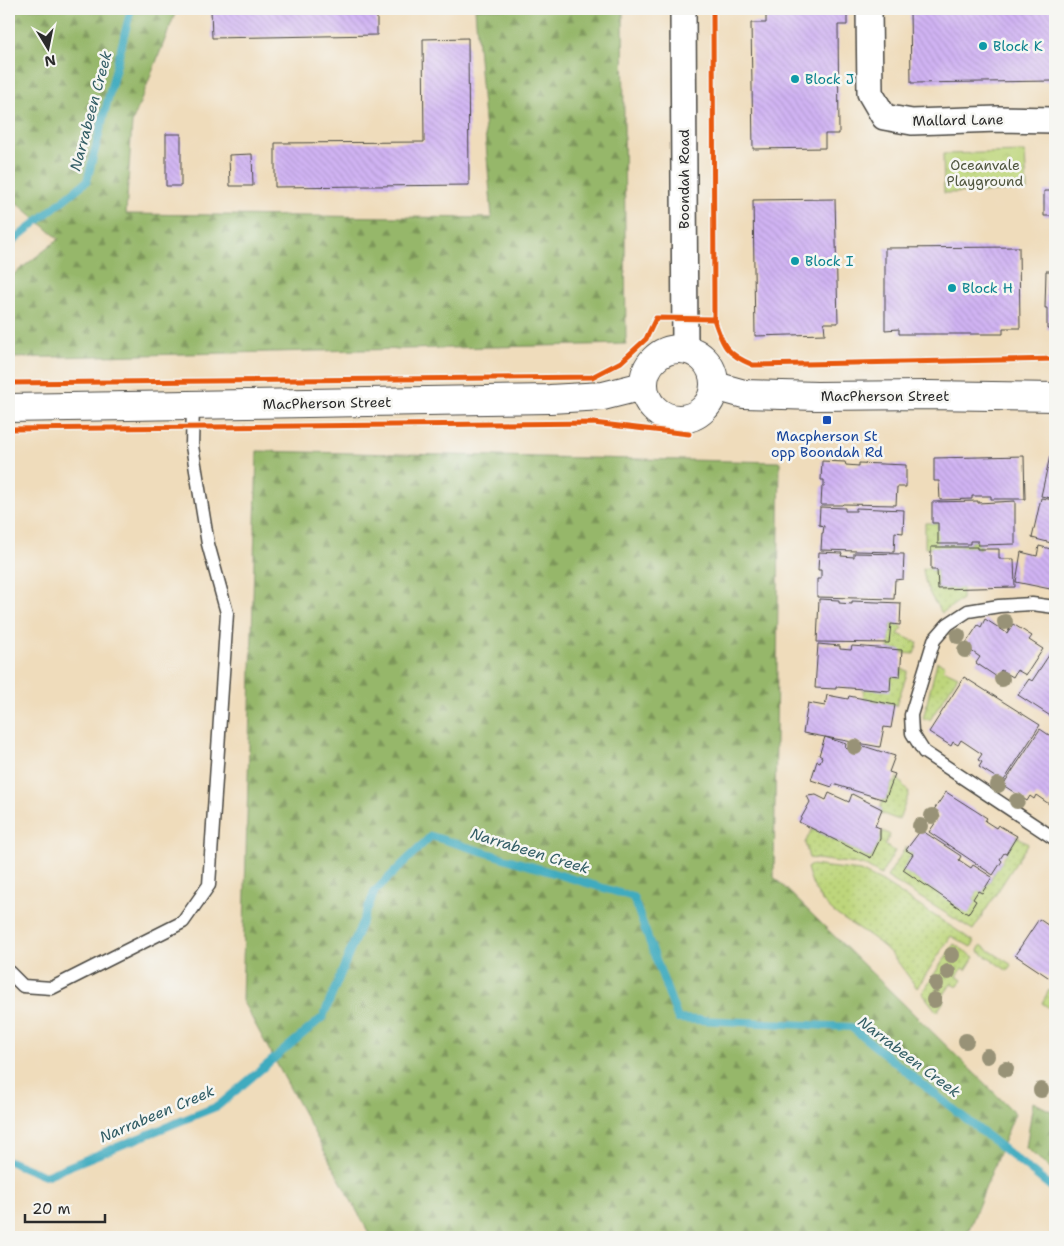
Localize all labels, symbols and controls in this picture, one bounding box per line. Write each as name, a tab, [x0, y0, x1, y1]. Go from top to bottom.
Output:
north arrow	[22, 22, 72, 72]
place label: Block K	[993, 37, 1043, 55]
marker: Block K	[977, 40, 989, 52]
water label: Narrabeen Creek	[65, 48, 117, 173]
text: N	[43, 51, 57, 71]
place label: Block J	[805, 70, 854, 88]
marker: Block J	[789, 73, 801, 85]
street label: Mallard Lane	[912, 110, 1004, 130]
street label: Boondah Road	[675, 129, 693, 229]
park label: Oceanvale Playground	[947, 156, 1024, 190]
place label: Block I	[805, 252, 854, 270]
marker: Block I	[789, 255, 801, 267]
place label: Block H	[962, 279, 1013, 297]
marker: Block H	[946, 282, 958, 294]
street label: MacPherson Street	[821, 387, 949, 405]
street label: MacPherson Street	[263, 393, 391, 413]
marker: Macpherson St opp Boondah Rd	[821, 414, 833, 426]
place label: Macpherson St opp Boondah Rd	[771, 427, 883, 461]
water label: Narrabeen Creek	[468, 823, 592, 879]
water label: Narrabeen Creek	[854, 1012, 965, 1102]
water label: Narrabeen Creek	[96, 1081, 218, 1147]
scale bar	[25, 1191, 105, 1223]
text: 20 m	[32, 1199, 71, 1219]

